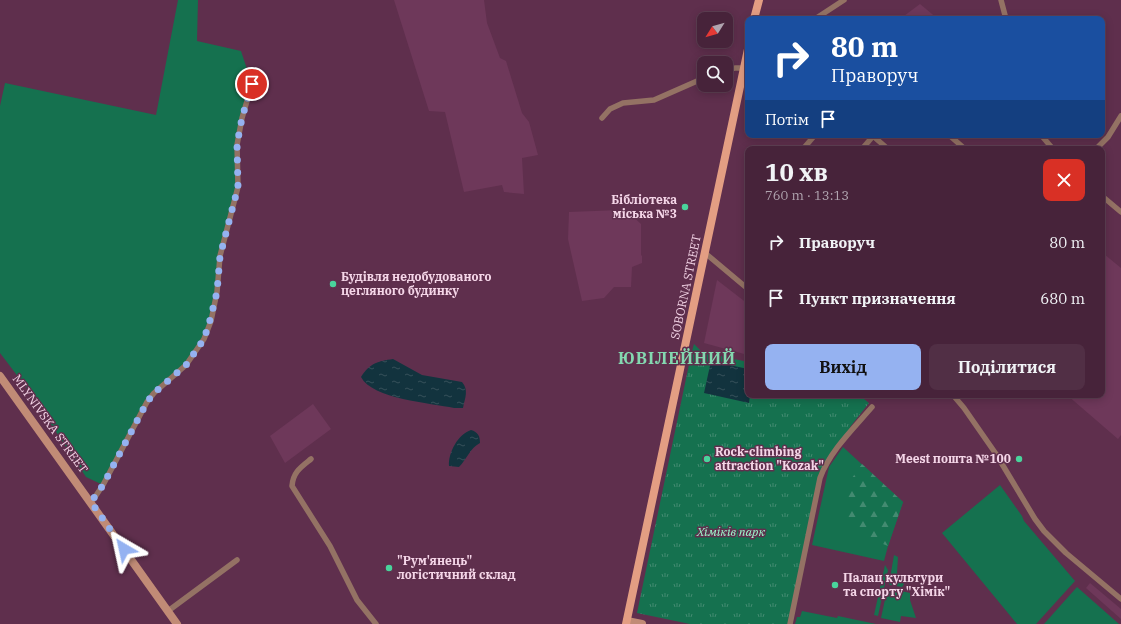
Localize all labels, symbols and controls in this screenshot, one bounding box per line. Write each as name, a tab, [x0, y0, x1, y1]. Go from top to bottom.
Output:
north arrow	[697, 12, 733, 48]
map controls	[697, 12, 733, 92]
text: 80 m	[831, 28, 898, 65]
icon: right	[765, 32, 817, 84]
button: search	[697, 56, 733, 92]
text: Праворуч	[831, 64, 919, 87]
pin	[235, 67, 269, 101]
icon: arrive	[241, 73, 263, 95]
icon: arrive	[817, 108, 839, 130]
text: Потім	[765, 110, 809, 129]
text: 10 хв	[765, 156, 828, 188]
button: close	[1043, 159, 1085, 201]
text: 760 m · 13:13	[765, 187, 849, 204]
place label: Бібліотека міська №3	[611, 192, 677, 221]
marker: Бібліотека міська №3	[680, 202, 690, 212]
icon: right	[765, 231, 787, 253]
street label: SOBORNA STREET	[667, 233, 704, 341]
text: Праворуч	[799, 233, 875, 252]
text: 80 m	[1049, 233, 1085, 252]
place label: Будівля недобудованого цегляного будинку	[341, 269, 492, 298]
marker: Будівля недобудованого цегляного будинку	[328, 279, 338, 289]
icon: arrive	[765, 287, 787, 309]
text: Пункт призначення	[799, 289, 956, 308]
text: 680 m	[1040, 289, 1085, 308]
button: Вихід	[765, 344, 921, 390]
button: Поділитися	[929, 344, 1085, 390]
district label: ЮВІЛЕЙНИЙ	[618, 348, 736, 368]
street label: MLYNIVSKA STREET	[10, 371, 91, 476]
place label: Rock-climbing attraction "Kozak"	[715, 444, 824, 473]
place label: Meest пошта №100	[895, 451, 1011, 466]
marker: Rock-climbing attraction "Kozak"	[702, 454, 712, 464]
marker: Meest пошта №100	[1014, 454, 1024, 464]
park label: Хіміків парк	[696, 524, 765, 539]
position arrow	[103, 528, 145, 570]
place label: "Рум'янець" логістичний склад	[396, 553, 516, 582]
marker: "Рум'янець" логістичний склад	[384, 563, 394, 573]
place label: Палац культури та спорту "Хімік"	[843, 570, 950, 599]
marker: Палац культури та спорту "Хімік"	[830, 580, 840, 590]

